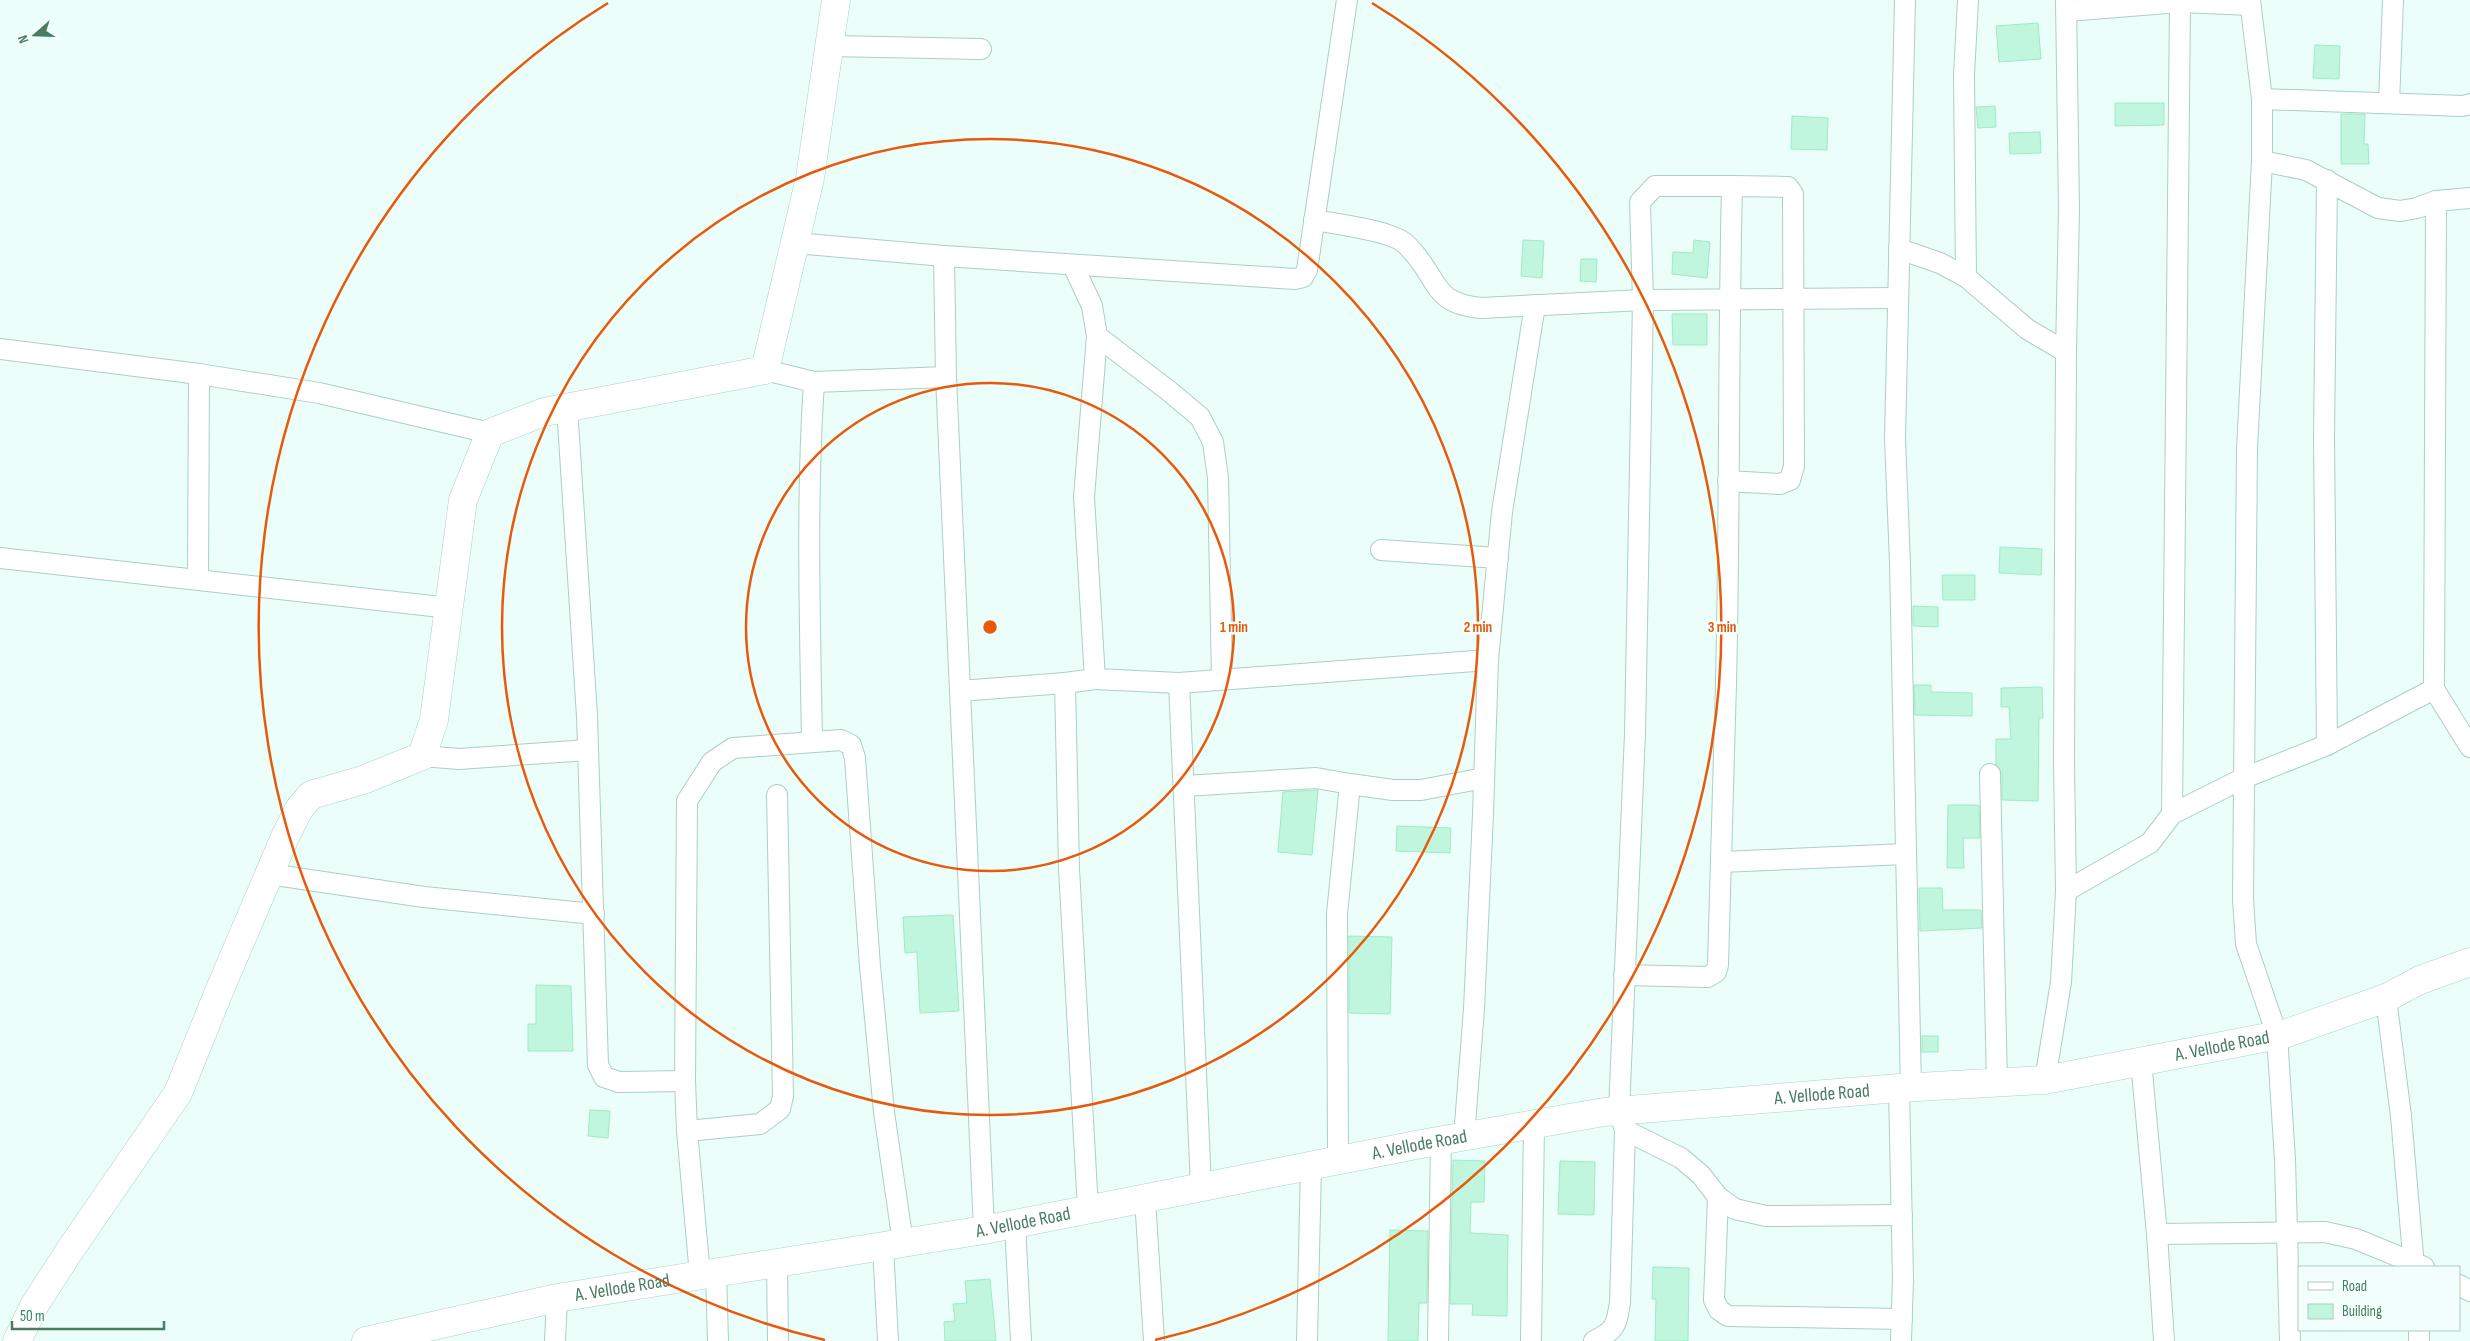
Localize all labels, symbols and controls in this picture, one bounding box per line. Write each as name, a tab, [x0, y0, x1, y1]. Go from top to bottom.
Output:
north arrow	[10, 10, 60, 60]
text: N	[14, 33, 33, 46]
centre of rings	[981, 618, 999, 636]
text: 1 min	[1220, 618, 1248, 637]
text: 2 min	[1464, 618, 1492, 637]
text: 3 min	[1708, 618, 1736, 637]
street label: A. Vellode Road	[2172, 1026, 2271, 1066]
street label: A. Vellode Road	[1772, 1079, 1871, 1110]
street label: A. Vellode Road	[1369, 1125, 1469, 1165]
street label: A. Vellode Road	[973, 1202, 1072, 1243]
legend	[2298, 1266, 2460, 1331]
street label: A. Vellode Road	[572, 1269, 672, 1307]
text: Road	[2342, 1277, 2367, 1296]
scale bar	[12, 1298, 165, 1330]
text: Building	[2342, 1302, 2382, 1321]
text: 50 m	[20, 1307, 45, 1326]

